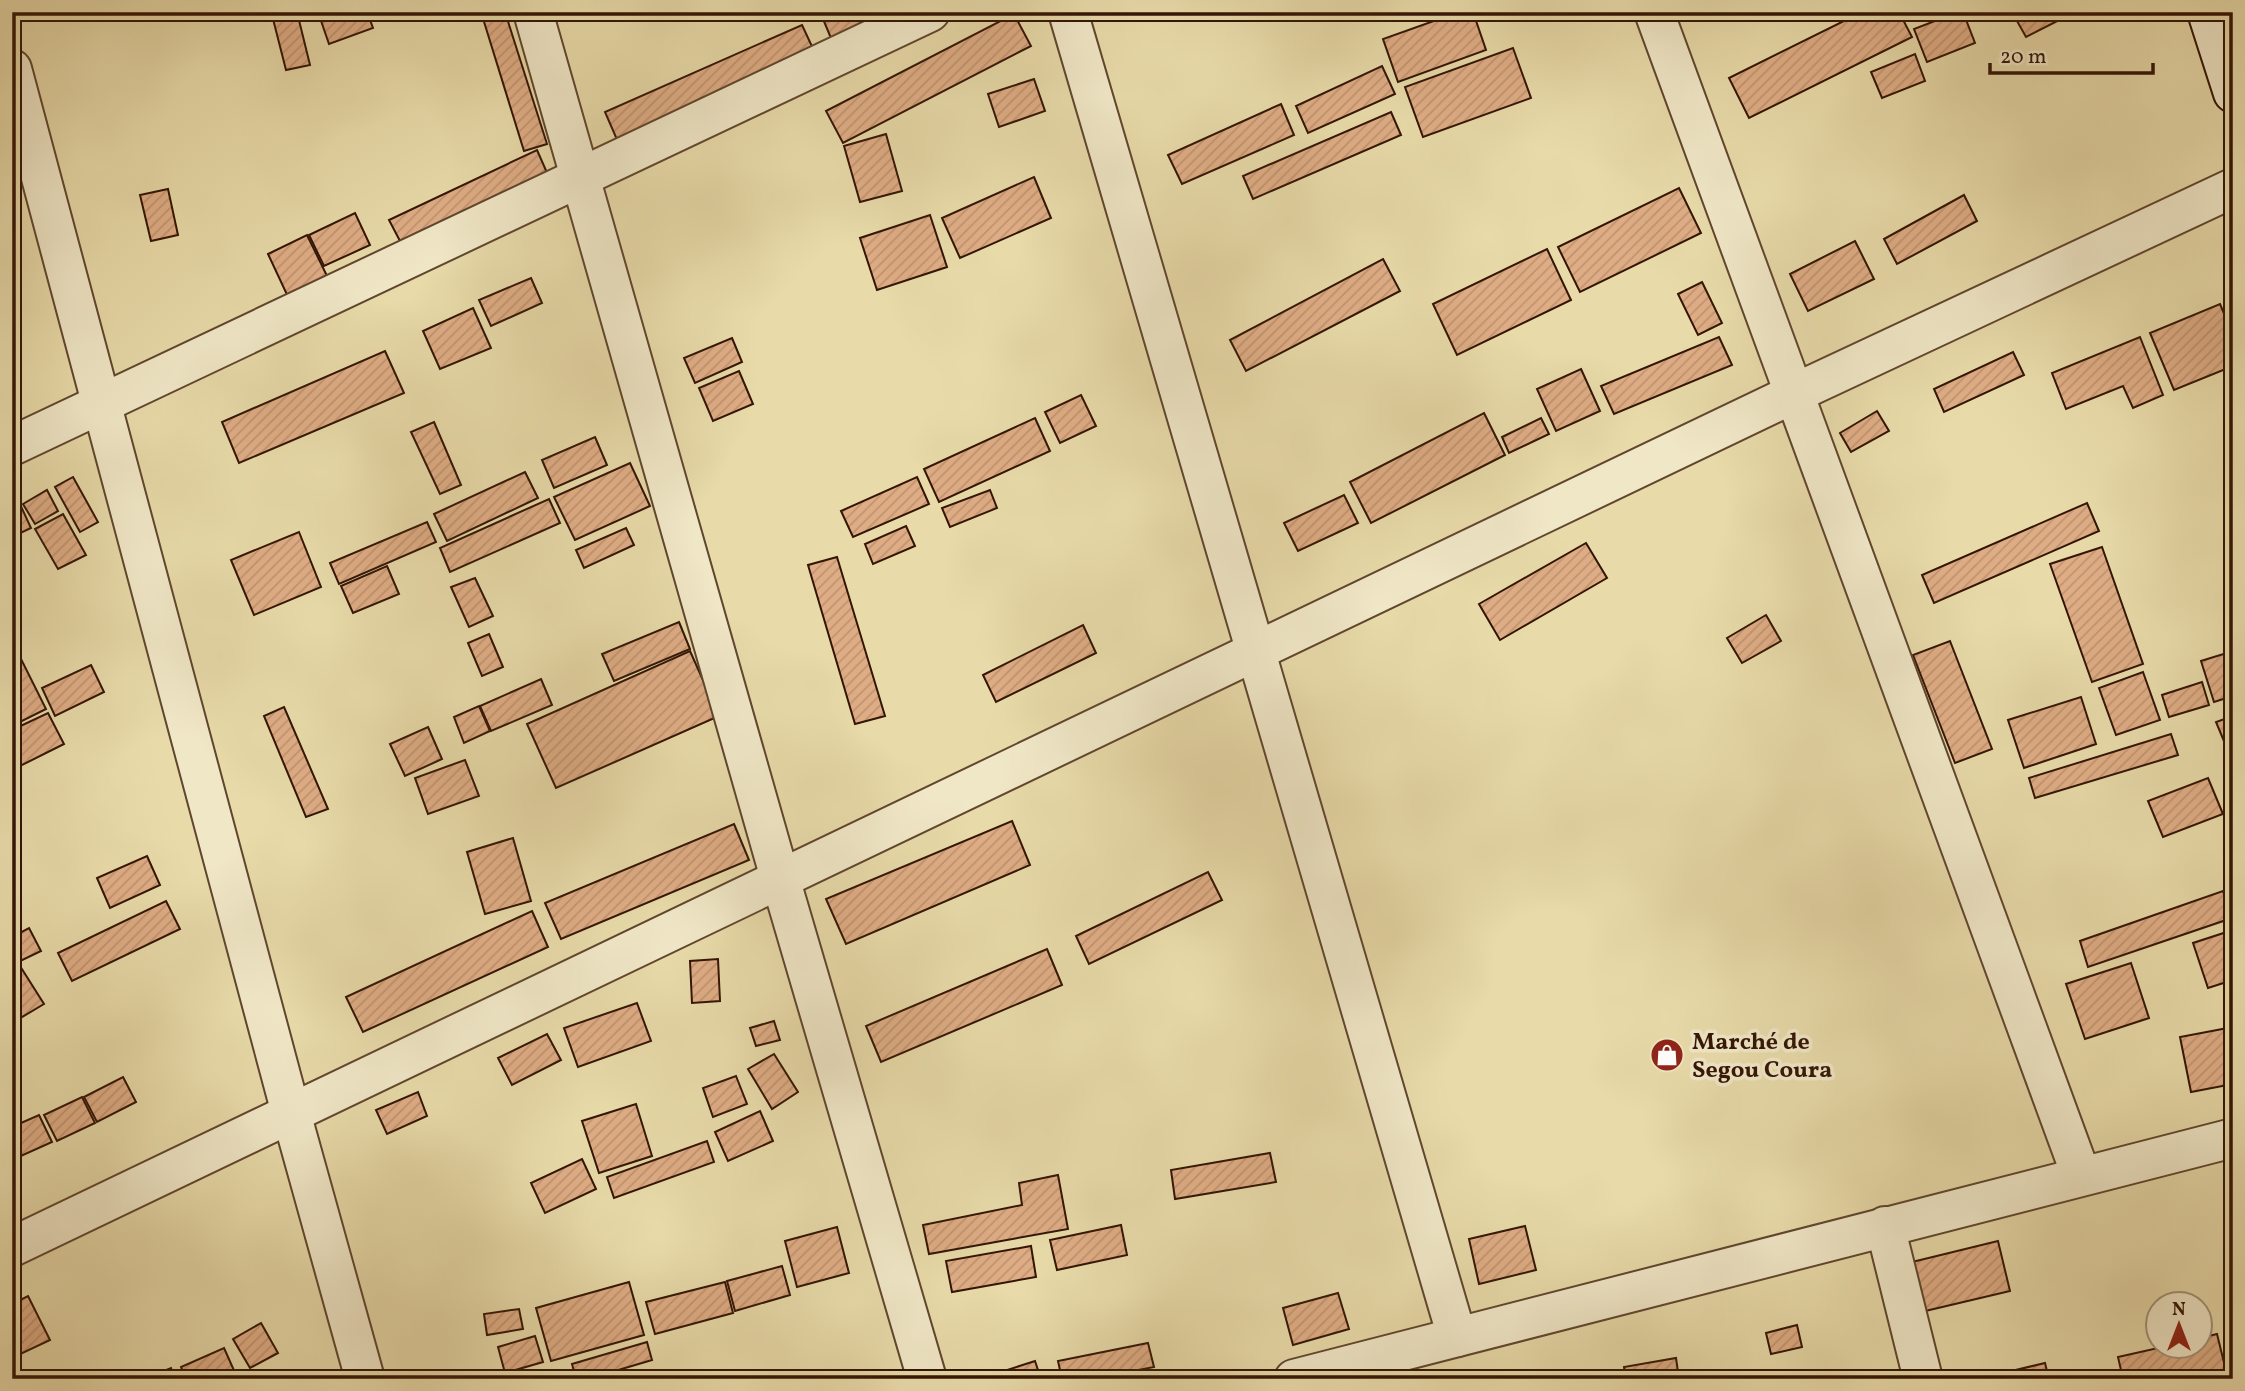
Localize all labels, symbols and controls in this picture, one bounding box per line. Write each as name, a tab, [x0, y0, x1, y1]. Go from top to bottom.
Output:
scale bar	[1990, 32, 2152, 76]
text: 20 m	[2000, 43, 2046, 72]
place label: Marché de Segou Coura	[1692, 1026, 1832, 1088]
shop icon: Marché de Segou Coura	[1648, 1036, 1686, 1074]
north arrow	[2144, 1290, 2214, 1360]
text: N	[2172, 1297, 2186, 1323]

